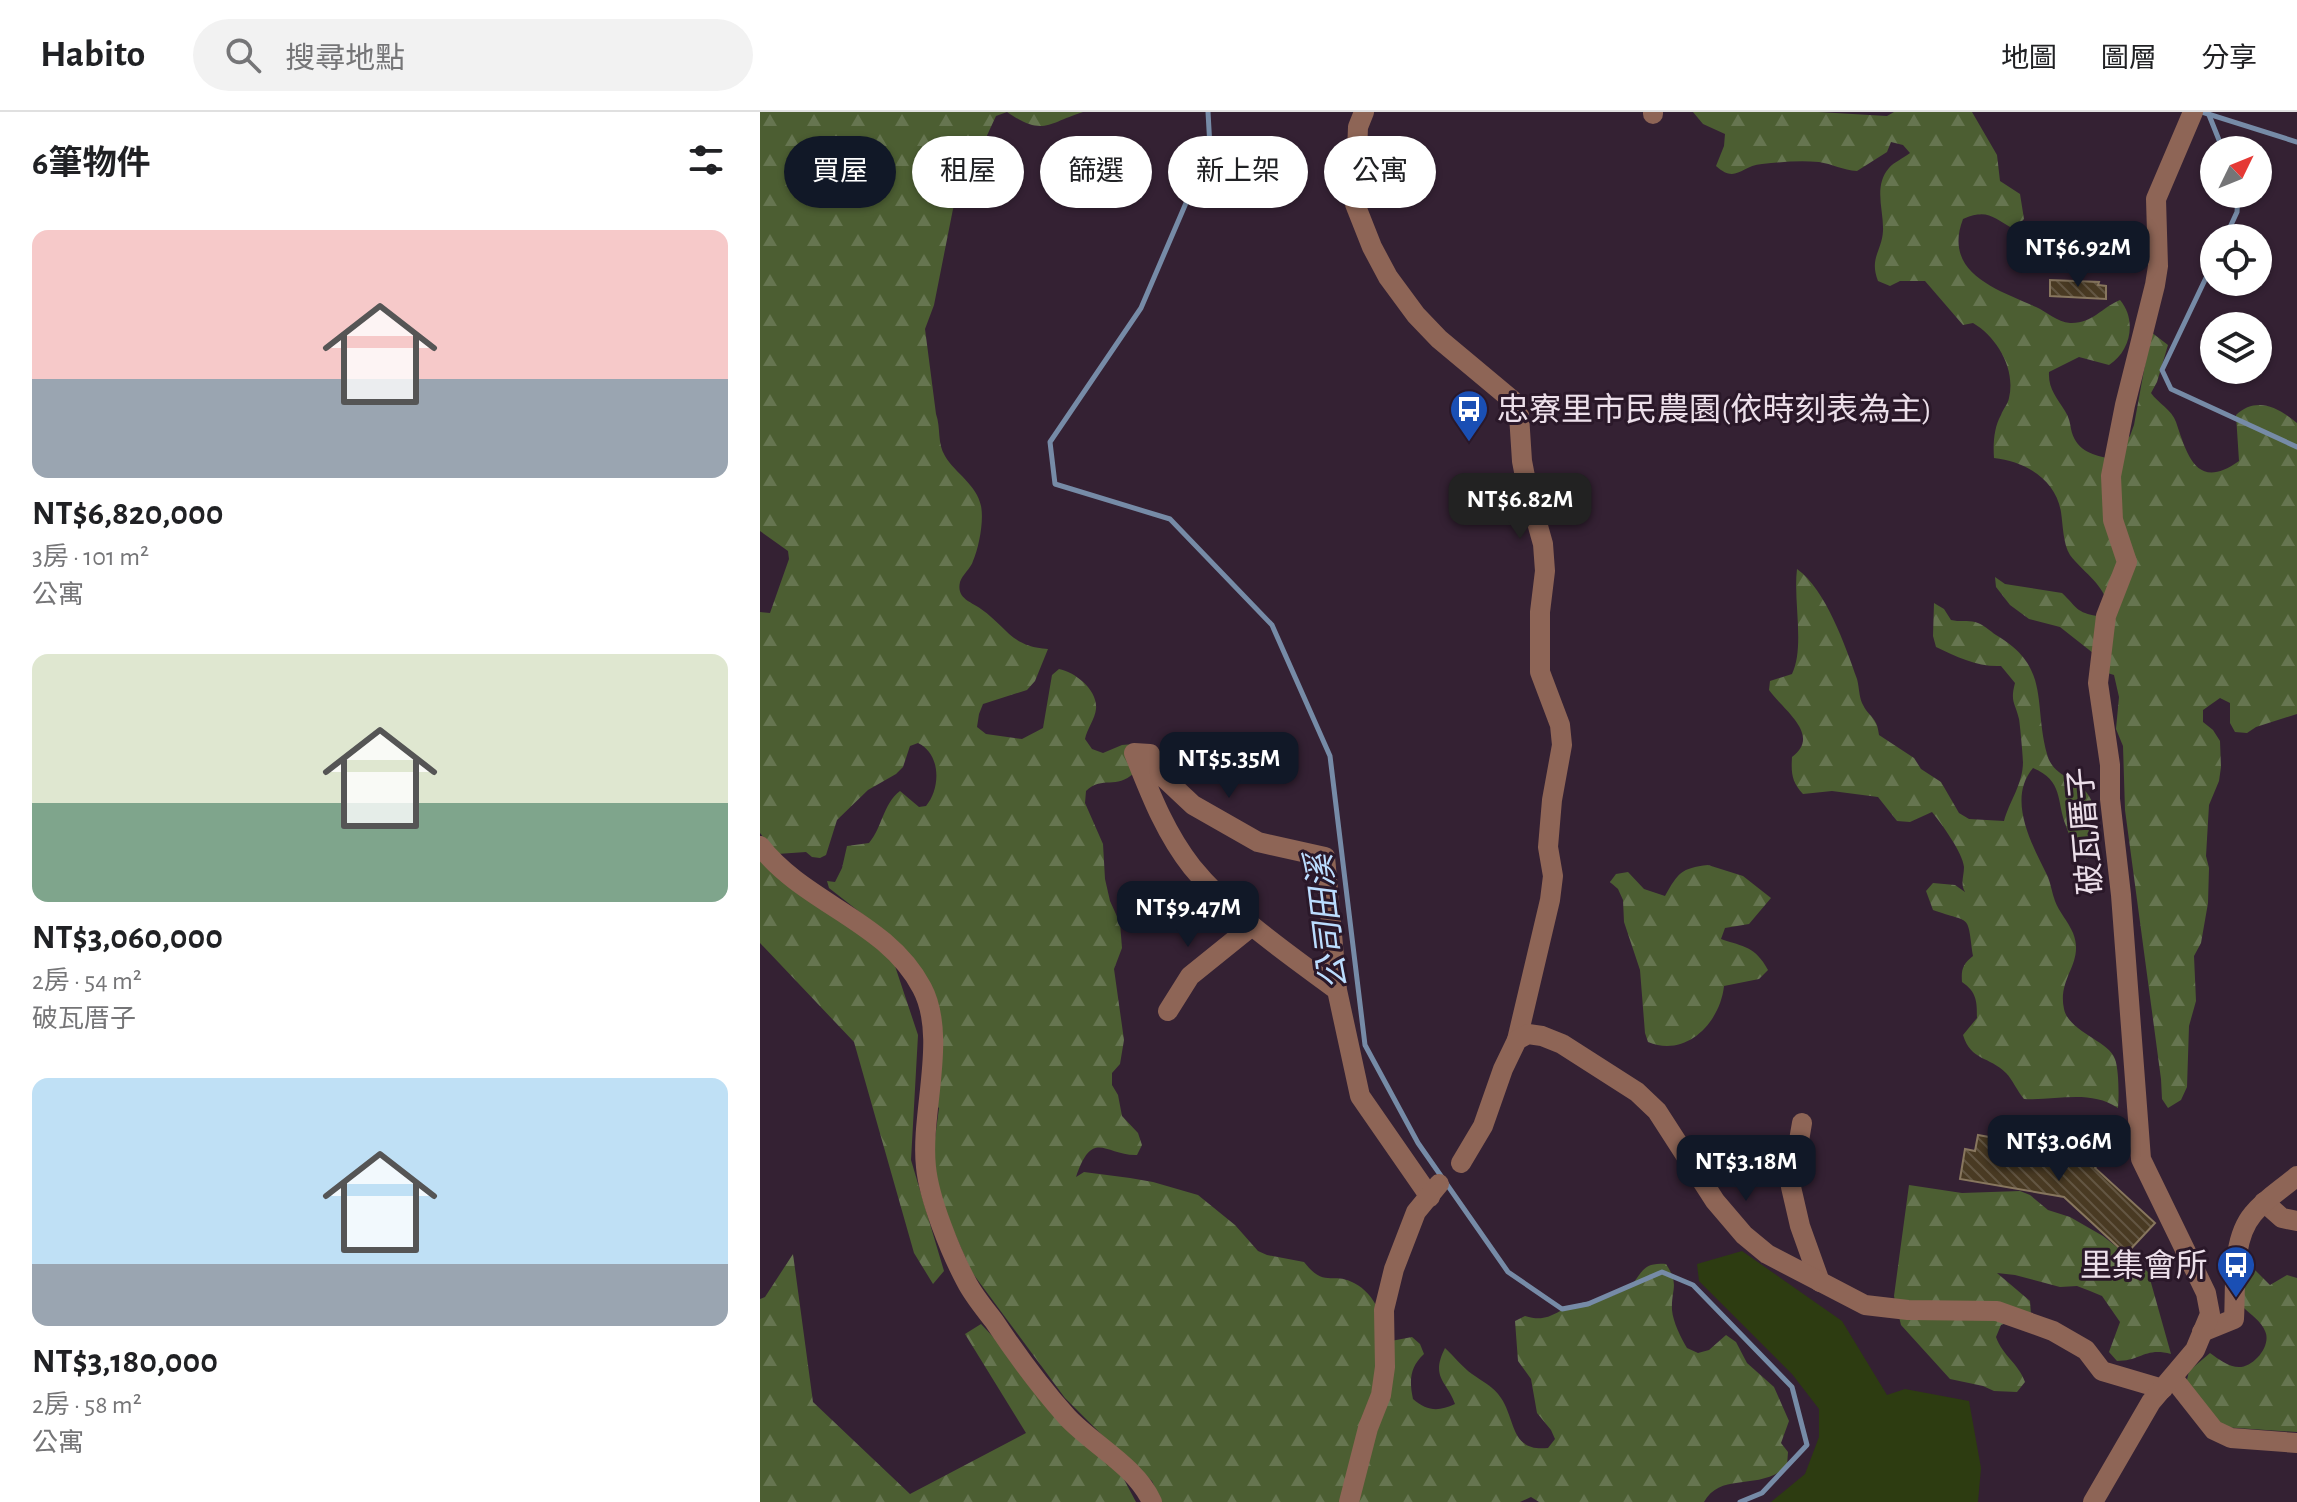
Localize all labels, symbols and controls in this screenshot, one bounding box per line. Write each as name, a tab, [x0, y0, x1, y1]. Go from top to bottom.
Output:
search box	[193, 19, 753, 91]
icon: search	[221, 33, 265, 77]
text: Habito	[40, 36, 145, 74]
text: 搜尋地點	[285, 44, 405, 74]
text: 地圖	[2001, 45, 2057, 73]
text: 圖層	[2101, 45, 2157, 73]
text: 分享	[2201, 45, 2257, 73]
chip: 買屋	[784, 136, 896, 208]
chip: 租屋	[912, 136, 1024, 208]
chip: 篩選	[1040, 136, 1152, 208]
chip: 新上架	[1168, 136, 1308, 208]
chip: 公寓	[1324, 136, 1436, 208]
north arrow	[2200, 136, 2272, 208]
map controls	[2200, 136, 2272, 384]
icon: filters	[684, 138, 728, 182]
text: 6筆物件	[32, 147, 150, 181]
pin: NT$6.92M	[1995, 221, 2161, 289]
button: locate	[2200, 224, 2272, 296]
text: NT$6.92M	[2025, 234, 2131, 260]
icon: home	[308, 282, 452, 426]
button: layers	[2200, 312, 2272, 384]
bus stop icon: 忠寮里市民農園(依時刻表為主)	[1448, 388, 1490, 443]
place label: 忠寮里市民農園(依時刻表為主)	[1497, 392, 1932, 426]
pin: NT$6.82M	[1437, 473, 1603, 541]
text: NT$6.82M	[1467, 486, 1573, 512]
text: NT$6,820,000	[32, 497, 223, 531]
text: 3房 · 101 m²	[32, 544, 149, 570]
text: 公寓	[32, 582, 84, 608]
icon: home	[308, 706, 452, 850]
pin: NT$5.35M	[1146, 732, 1312, 800]
text: NT$5.35M	[1177, 745, 1281, 771]
street label: 破瓦厝子	[2063, 766, 2108, 896]
water label: 公司田溪	[1300, 848, 1353, 992]
pin: NT$9.47M	[1105, 881, 1271, 949]
text: NT$9.47M	[1135, 894, 1241, 920]
text: NT$3,060,000	[32, 921, 223, 955]
text: 2房 · 54 m²	[32, 968, 142, 994]
text: 破瓦厝子	[32, 1006, 136, 1032]
pin: NT$3.06M	[1976, 1115, 2142, 1183]
text: NT$3.06M	[2006, 1128, 2112, 1154]
icon: home	[308, 1130, 452, 1274]
pin: NT$3.18M	[1663, 1135, 1829, 1203]
text: NT$3.18M	[1695, 1148, 1797, 1174]
bus stop icon: 里集會所	[2215, 1244, 2257, 1299]
place label: 里集會所	[2080, 1249, 2208, 1282]
text: NT$3,180,000	[32, 1345, 218, 1379]
text: 2房 · 58 m²	[32, 1392, 142, 1418]
text: 公寓	[32, 1430, 84, 1456]

